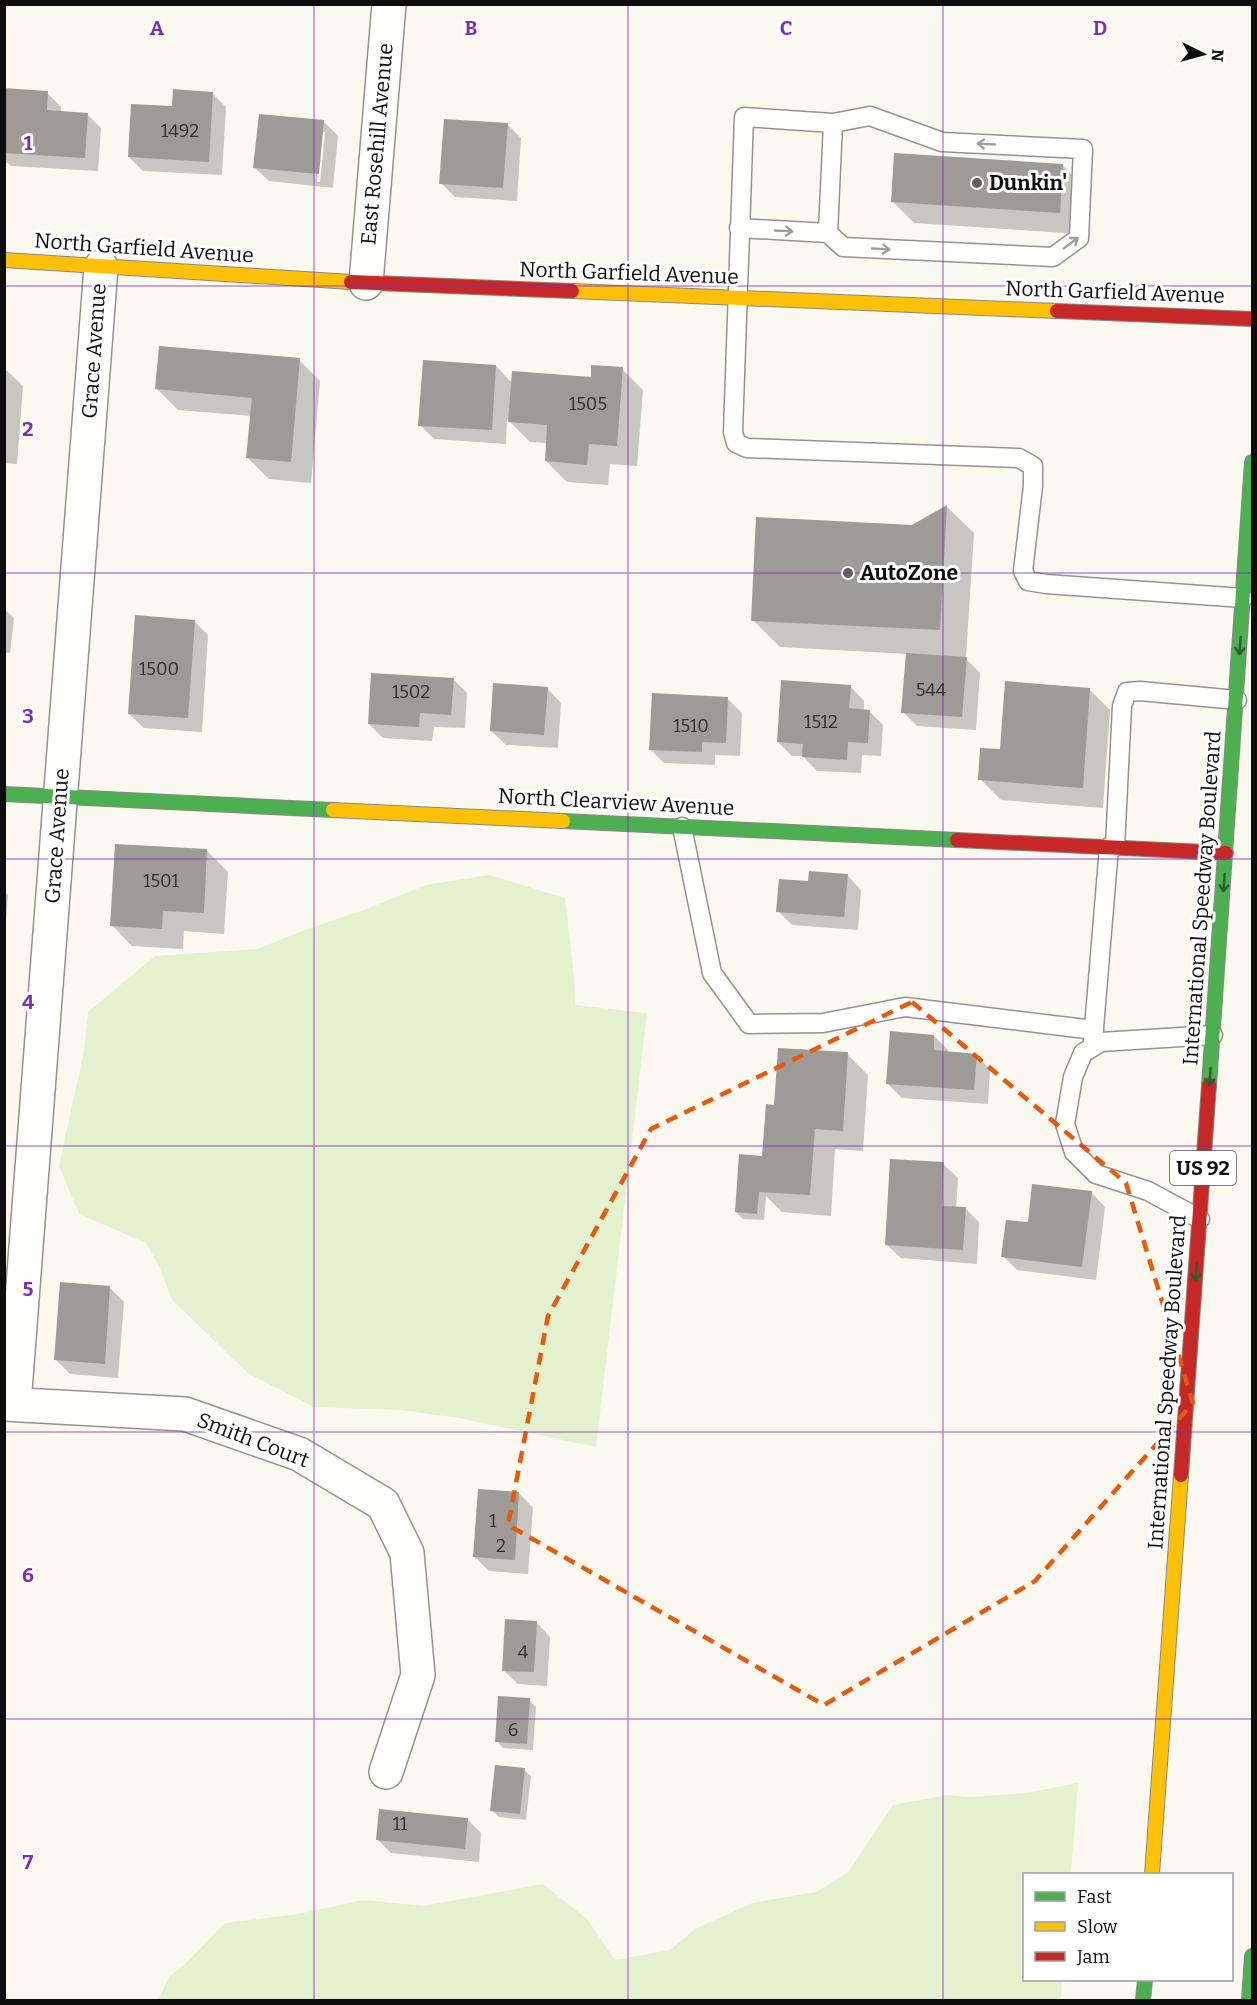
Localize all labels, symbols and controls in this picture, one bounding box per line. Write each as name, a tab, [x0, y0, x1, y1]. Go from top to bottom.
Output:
text: A	[150, 16, 165, 40]
text: B	[465, 16, 478, 40]
text: C	[780, 16, 792, 40]
text: D	[1093, 16, 1107, 40]
north arrow	[1173, 24, 1233, 84]
street label: East Rosehill Avenue	[355, 42, 399, 246]
text: N	[1207, 48, 1227, 62]
house number: 1492	[161, 120, 199, 142]
text: 1	[24, 131, 33, 155]
one-way arrow	[977, 139, 997, 150]
place label: Dunkin'	[989, 170, 1067, 196]
marker: Dunkin'	[970, 176, 984, 190]
one-way arrow	[773, 225, 793, 236]
street label: North Garfield Avenue	[33, 227, 255, 269]
one-way arrow	[1063, 237, 1079, 250]
one-way arrow	[871, 243, 891, 254]
street label: North Garfield Avenue	[519, 256, 739, 290]
street label: North Garfield Avenue	[1005, 275, 1225, 309]
street label: Grace Avenue	[76, 283, 112, 419]
house number: 1505	[569, 393, 607, 415]
text: 2	[22, 417, 34, 441]
place label: AutoZone	[860, 560, 958, 586]
marker: AutoZone	[841, 566, 855, 580]
one-way arrow	[1234, 636, 1245, 656]
house number: 1500	[139, 658, 179, 680]
house number: 544	[916, 679, 947, 701]
house number: 1502	[392, 681, 430, 703]
text: 3	[22, 704, 34, 728]
house number: 1512	[804, 711, 838, 733]
house number: 1510	[673, 715, 709, 737]
street label: International Speedway Boulevard	[1177, 730, 1227, 1066]
street label: Grace Avenue	[39, 768, 75, 904]
street label: North Clearview Avenue	[497, 783, 735, 821]
house number: 1501	[143, 870, 180, 892]
one-way arrow	[1218, 872, 1229, 892]
text: 4	[22, 990, 34, 1014]
one-way arrow	[1204, 1067, 1215, 1087]
road number: US 92	[1170, 1151, 1236, 1185]
street label: International Speedway Boulevard	[1142, 1214, 1192, 1550]
one-way arrow	[1190, 1261, 1201, 1281]
text: 5	[23, 1277, 34, 1301]
street label: Smith Court	[193, 1407, 313, 1473]
house number: 1	[489, 1510, 497, 1532]
house number: 2	[496, 1535, 506, 1557]
text: 6	[22, 1563, 34, 1587]
house number: 4	[518, 1641, 529, 1663]
house number: 6	[508, 1719, 518, 1741]
house number: 11	[393, 1813, 408, 1835]
text: 7	[23, 1850, 34, 1874]
legend	[1023, 1873, 1233, 1981]
text: Fast	[1077, 1886, 1112, 1908]
text: Slow	[1077, 1916, 1118, 1938]
text: Jam	[1076, 1946, 1110, 1968]

